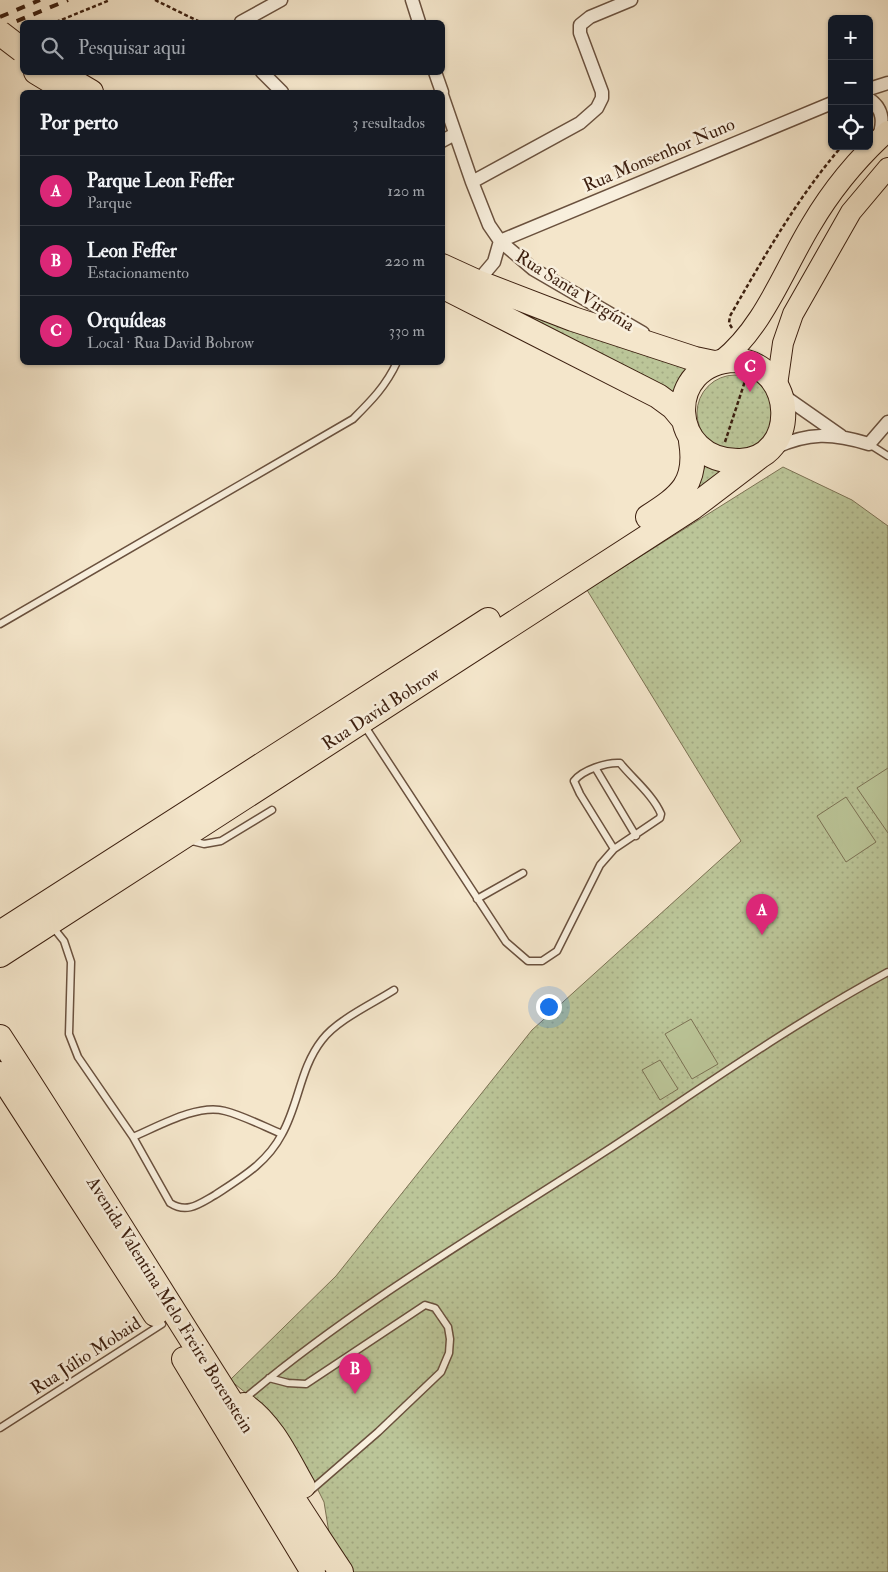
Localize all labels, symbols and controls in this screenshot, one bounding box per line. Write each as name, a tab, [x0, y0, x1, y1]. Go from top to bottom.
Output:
map controls	[828, 15, 873, 150]
button: +	[828, 15, 873, 60]
search box	[20, 20, 445, 75]
icon: search	[38, 34, 66, 62]
text: Pesquisar aqui	[78, 36, 186, 60]
button: −	[828, 60, 873, 105]
button: locate	[828, 105, 873, 150]
text: Por perto	[40, 109, 118, 136]
text: 3 resultados	[352, 113, 425, 133]
street label: Rua Monsenhor Nuno	[580, 113, 739, 197]
text: Parque Leon Feffer	[87, 169, 234, 193]
text: A	[51, 181, 61, 201]
text: 120 m	[387, 181, 425, 201]
text: Parque	[87, 193, 132, 213]
text: Leon Feffer	[87, 239, 177, 263]
street label: Rua Santa Virgínia	[511, 245, 639, 337]
text: B	[51, 251, 61, 271]
text: 220 m	[385, 251, 425, 271]
text: Estacionamento	[87, 263, 189, 283]
text: Orquídeas	[87, 309, 166, 333]
text: C	[50, 321, 62, 341]
text: 330 m	[389, 321, 425, 341]
text: Local · Rua David Bobrow	[87, 333, 254, 353]
pin: C	[734, 351, 766, 392]
street label: Rua David Bobrow	[318, 662, 445, 756]
pin: A	[746, 894, 778, 935]
your location	[536, 994, 562, 1020]
street label: Avenida Valentina Melo Freire Borenstein	[81, 1172, 259, 1437]
street label: Rua Júlio Mobaid	[27, 1312, 146, 1400]
pin: B	[339, 1353, 371, 1394]

